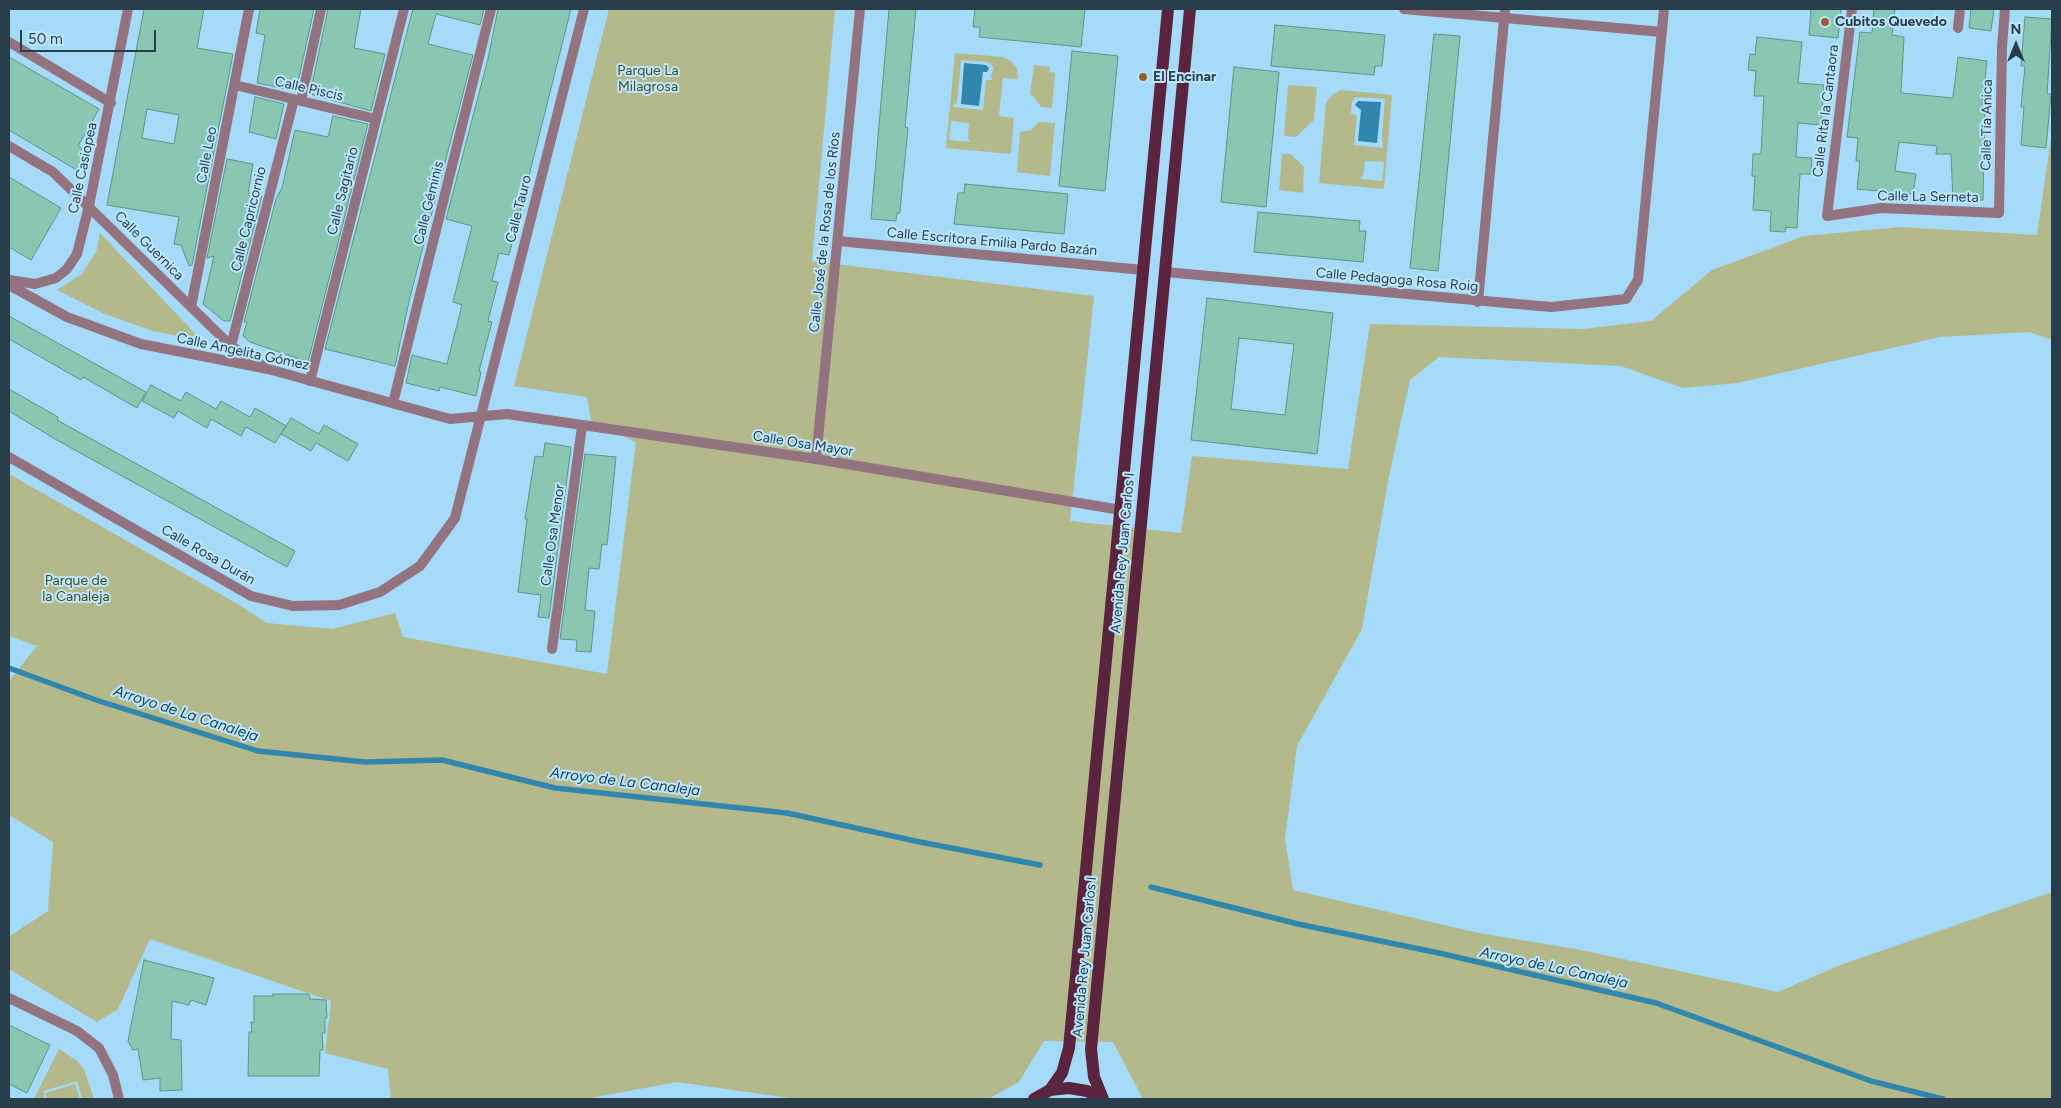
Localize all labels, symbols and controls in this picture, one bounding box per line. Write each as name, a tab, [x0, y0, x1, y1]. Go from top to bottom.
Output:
place label: Cubitos Quevedo	[1835, 14, 1947, 30]
marker: Cubitos Quevedo	[1819, 16, 1831, 28]
scale bar	[22, 20, 159, 52]
north arrow	[1991, 20, 2041, 70]
text: N	[2011, 21, 2021, 38]
text: 50 m	[28, 30, 63, 48]
street label: Calle Rita la Cantaora	[1810, 44, 1842, 178]
park label: Parque La Milagrosa	[617, 63, 679, 95]
place label: El Encinar	[1153, 69, 1216, 85]
marker: El Encinar	[1137, 71, 1149, 83]
street label: Calle Piscis	[273, 73, 345, 105]
street label: Calle Tía Anica	[1978, 79, 1996, 171]
street label: Calle Casiopea	[65, 121, 101, 215]
street label: Calle Leo	[193, 125, 221, 185]
street label: Calle José de la Rosa de los Ríos	[806, 131, 844, 333]
street label: Calle Sagitario	[324, 145, 362, 237]
street label: Calle Géminis	[411, 159, 447, 247]
street label: Calle Capricornio	[228, 165, 270, 273]
street label: Calle Tauro	[502, 173, 536, 245]
street label: Calle La Serneta	[1877, 188, 1979, 206]
street label: Calle Guernica	[111, 208, 187, 284]
street label: Calle Escritora Emilia Pardo Bazán	[886, 224, 1098, 260]
street label: Calle Pedagoga Rosa Roig	[1315, 265, 1479, 295]
street label: Calle Angelita Gómez	[175, 330, 311, 374]
street label: Calle Osa Mayor	[752, 428, 854, 460]
street label: Avenida Rey Juan Carlos I	[1108, 472, 1138, 634]
street label: Calle Osa Menor	[538, 483, 568, 587]
street label: Calle Rosa Durán	[158, 521, 258, 589]
park label: Parque de la Canaleja	[42, 573, 110, 606]
water label: Arroyo de La Canaleja	[111, 682, 261, 746]
water label: Arroyo de La Canaleja	[549, 764, 701, 800]
street label: Avenida Rey Juan Carlos I	[1070, 876, 1100, 1038]
water label: Arroyo de La Canaleja	[1478, 943, 1630, 993]

